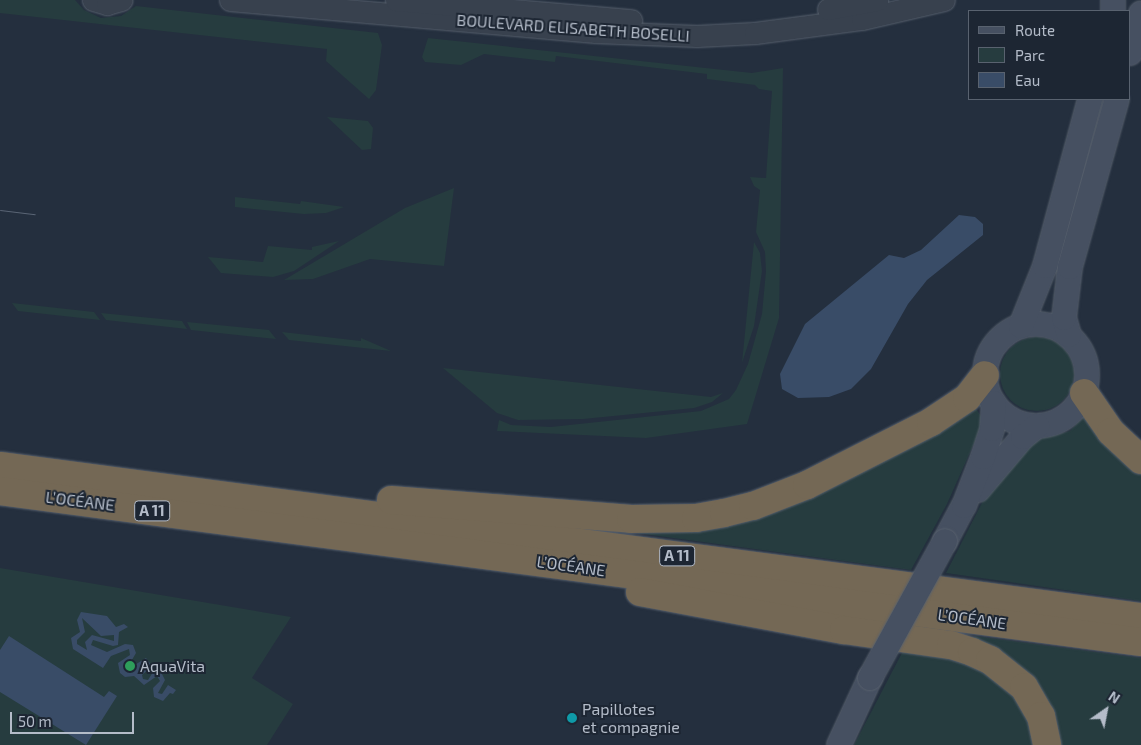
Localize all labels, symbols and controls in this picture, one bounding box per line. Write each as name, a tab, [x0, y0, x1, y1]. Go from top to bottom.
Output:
street label: BOULEVARD ELISABETH BOSELLI	[456, 10, 690, 46]
legend	[968, 10, 1131, 100]
text: Route	[1015, 21, 1055, 39]
text: Parc	[1015, 46, 1045, 64]
text: Eau	[1015, 71, 1040, 89]
street label: L’OCÉANE	[44, 487, 116, 515]
road number: A 11	[133, 498, 171, 524]
road number: A 11	[658, 544, 696, 568]
street label: L’OCÉANE	[535, 552, 607, 580]
street label: L’OCÉANE	[936, 605, 1008, 633]
place label: AquaVita	[140, 656, 205, 676]
marker: AquaVita	[124, 660, 136, 672]
north arrow	[1081, 685, 1131, 735]
text: N	[1106, 687, 1123, 707]
place label: Papillotes et compagnie	[582, 699, 680, 737]
scale bar	[12, 702, 136, 734]
text: 50 m	[18, 712, 52, 730]
marker: Papillotes et compagnie	[566, 712, 578, 724]

